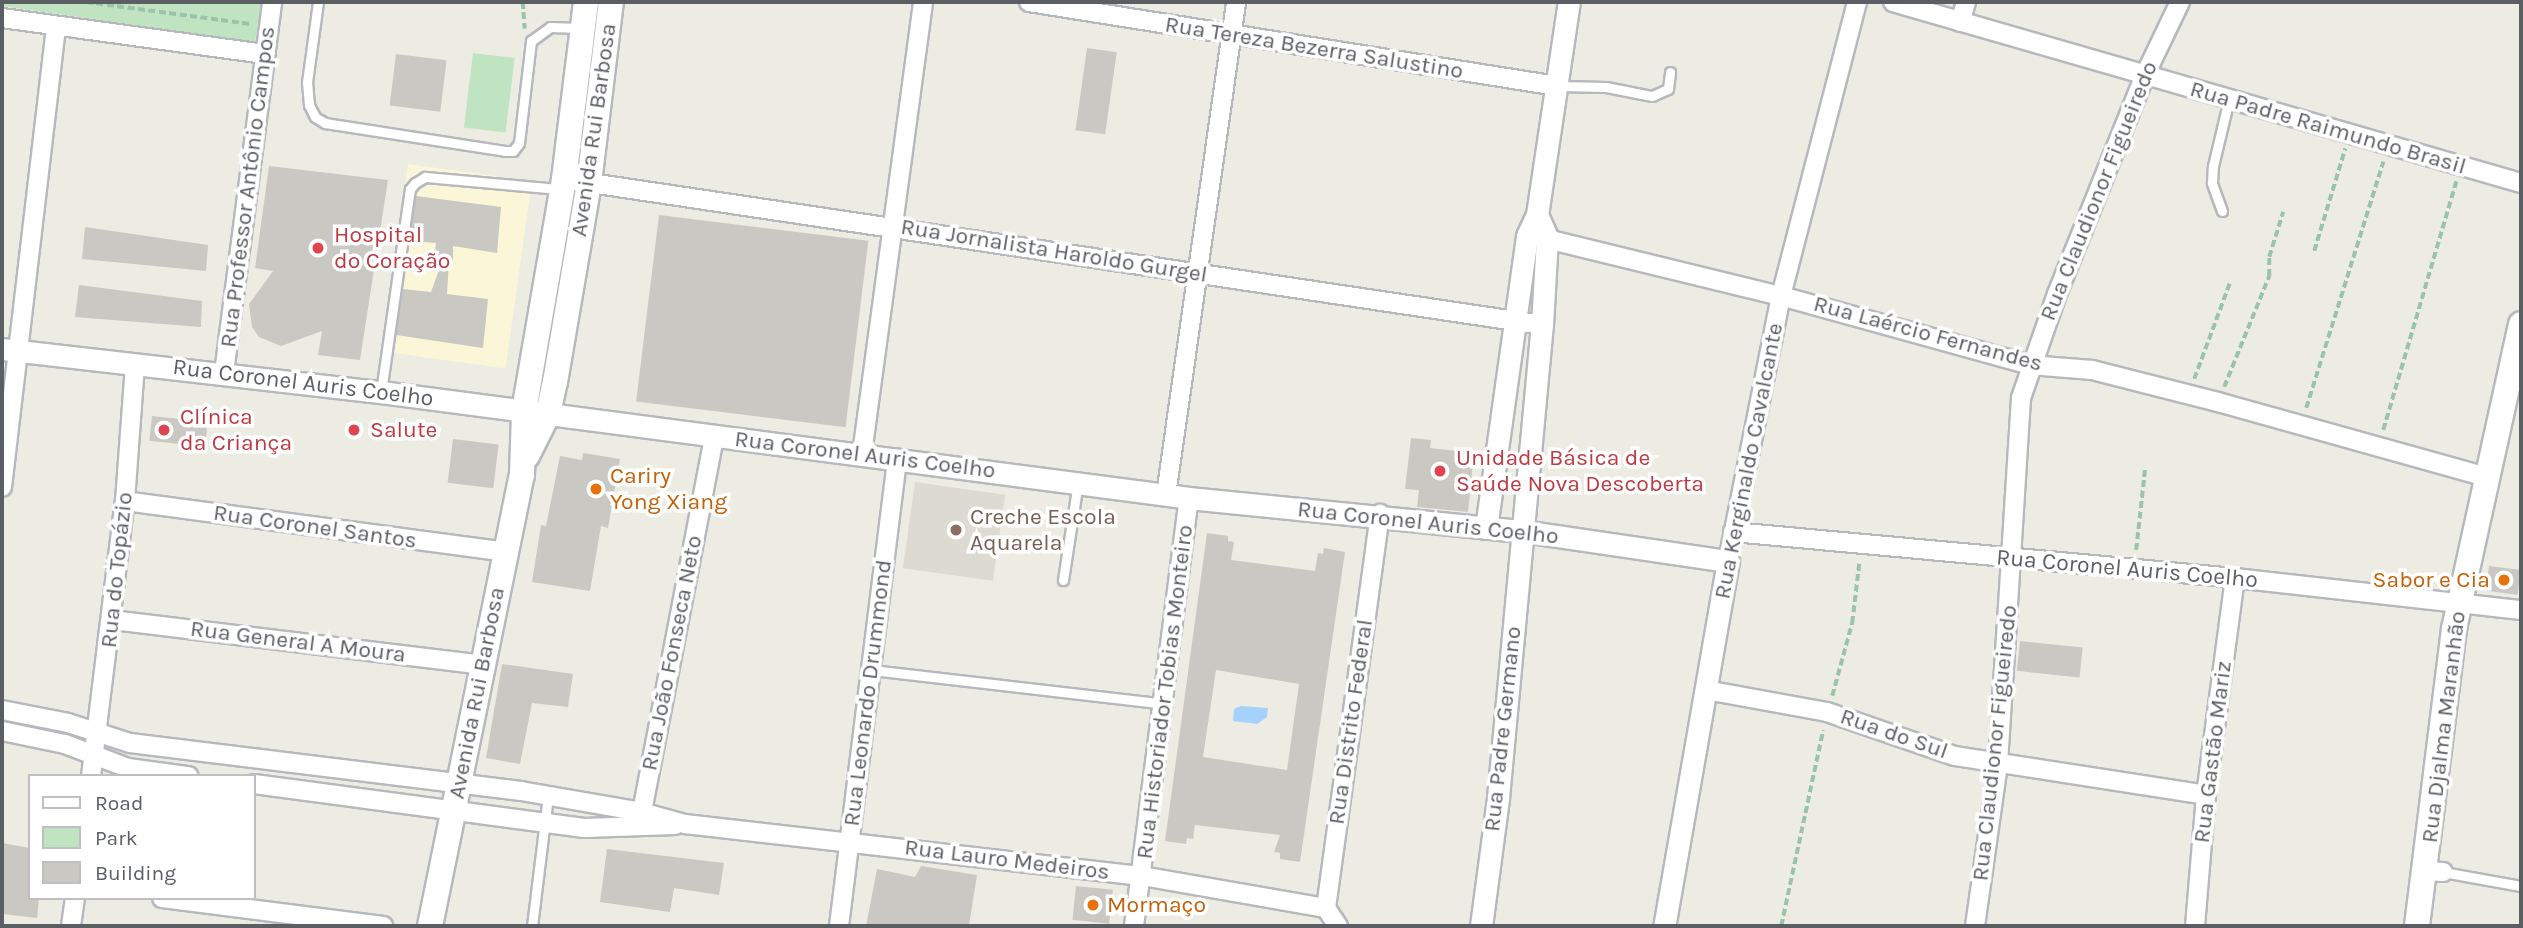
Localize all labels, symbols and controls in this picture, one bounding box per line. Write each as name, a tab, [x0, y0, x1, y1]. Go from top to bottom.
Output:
street label: Rua Tereza Bezerra Salustino	[1163, 11, 1465, 85]
street label: Avenida Rui Barbosa	[565, 22, 623, 238]
street label: Rua Professor Antônio Campos	[215, 25, 281, 349]
street label: Rua Claudionor Figueiredo	[2034, 57, 2164, 325]
street label: Rua Padre Raimundo Brasil	[2187, 75, 2469, 181]
street label: Rua Jornalista Haroldo Gurgel	[899, 213, 1209, 289]
place label: Hospital do Coração	[334, 221, 450, 275]
marker: Hospital do Coração	[308, 238, 328, 258]
street label: Rua Laércio Fernandes	[1810, 290, 2046, 378]
street label: Rua Kerginaldo Cavalcante	[1709, 321, 1789, 601]
street label: Rua Coronel Auris Coelho	[171, 353, 435, 413]
place label: Clínica da Criança	[180, 403, 292, 457]
place label: Salute	[370, 416, 437, 444]
marker: Clínica da Criança	[154, 420, 174, 440]
marker: Salute	[344, 420, 364, 440]
street label: Rua Coronel Auris Coelho	[733, 425, 997, 485]
place label: Unidade Básica de Saúde Nova Descoberta	[1456, 444, 1704, 498]
marker: Unidade Básica de Saúde Nova Descoberta	[1430, 461, 1450, 481]
place label: Cariry Yong Xiang	[610, 462, 727, 516]
marker: Cariry Yong Xiang	[588, 481, 604, 497]
street label: Rua do Topázio	[95, 491, 139, 649]
street label: Rua Coronel Auris Coelho	[1296, 496, 1560, 550]
street label: Rua Coronel Santos	[212, 499, 418, 555]
place label: Creche Escola Aquarela	[970, 503, 1116, 557]
marker: Creche Escola Aquarela	[948, 522, 964, 538]
street label: Rua Historiador Tobias Monteiro	[1131, 523, 1199, 861]
street label: Rua João Fonseca Neto	[636, 533, 708, 773]
street label: Rua Coronel Auris Coelho	[1995, 544, 2259, 594]
street label: Rua Leonardo Drummond	[838, 558, 898, 828]
place label: Sabor e Cia	[2373, 566, 2490, 594]
marker: Sabor e Cia	[2496, 572, 2512, 588]
street label: Avenida Rui Barbosa	[443, 585, 511, 801]
street label: Rua Claudionor Figueiredo	[1967, 604, 2023, 882]
street label: Rua Djalma Maranhão	[2416, 609, 2472, 845]
street label: Rua General A Moura	[189, 615, 407, 669]
street label: Rua Distrito Federal	[1323, 618, 1379, 826]
street label: Rua Padre Germano	[1478, 625, 1528, 833]
street label: Rua Gastão Mariz	[2188, 659, 2238, 845]
street label: Rua do Sul	[1837, 703, 1951, 765]
legend	[28, 774, 256, 900]
text: Road	[95, 791, 143, 815]
text: Park	[95, 826, 138, 850]
street label: Rua Lauro Medeiros	[903, 834, 1111, 886]
text: Building	[95, 861, 176, 885]
place label: Mormaço	[1107, 891, 1206, 919]
marker: Mormaço	[1085, 897, 1101, 913]

